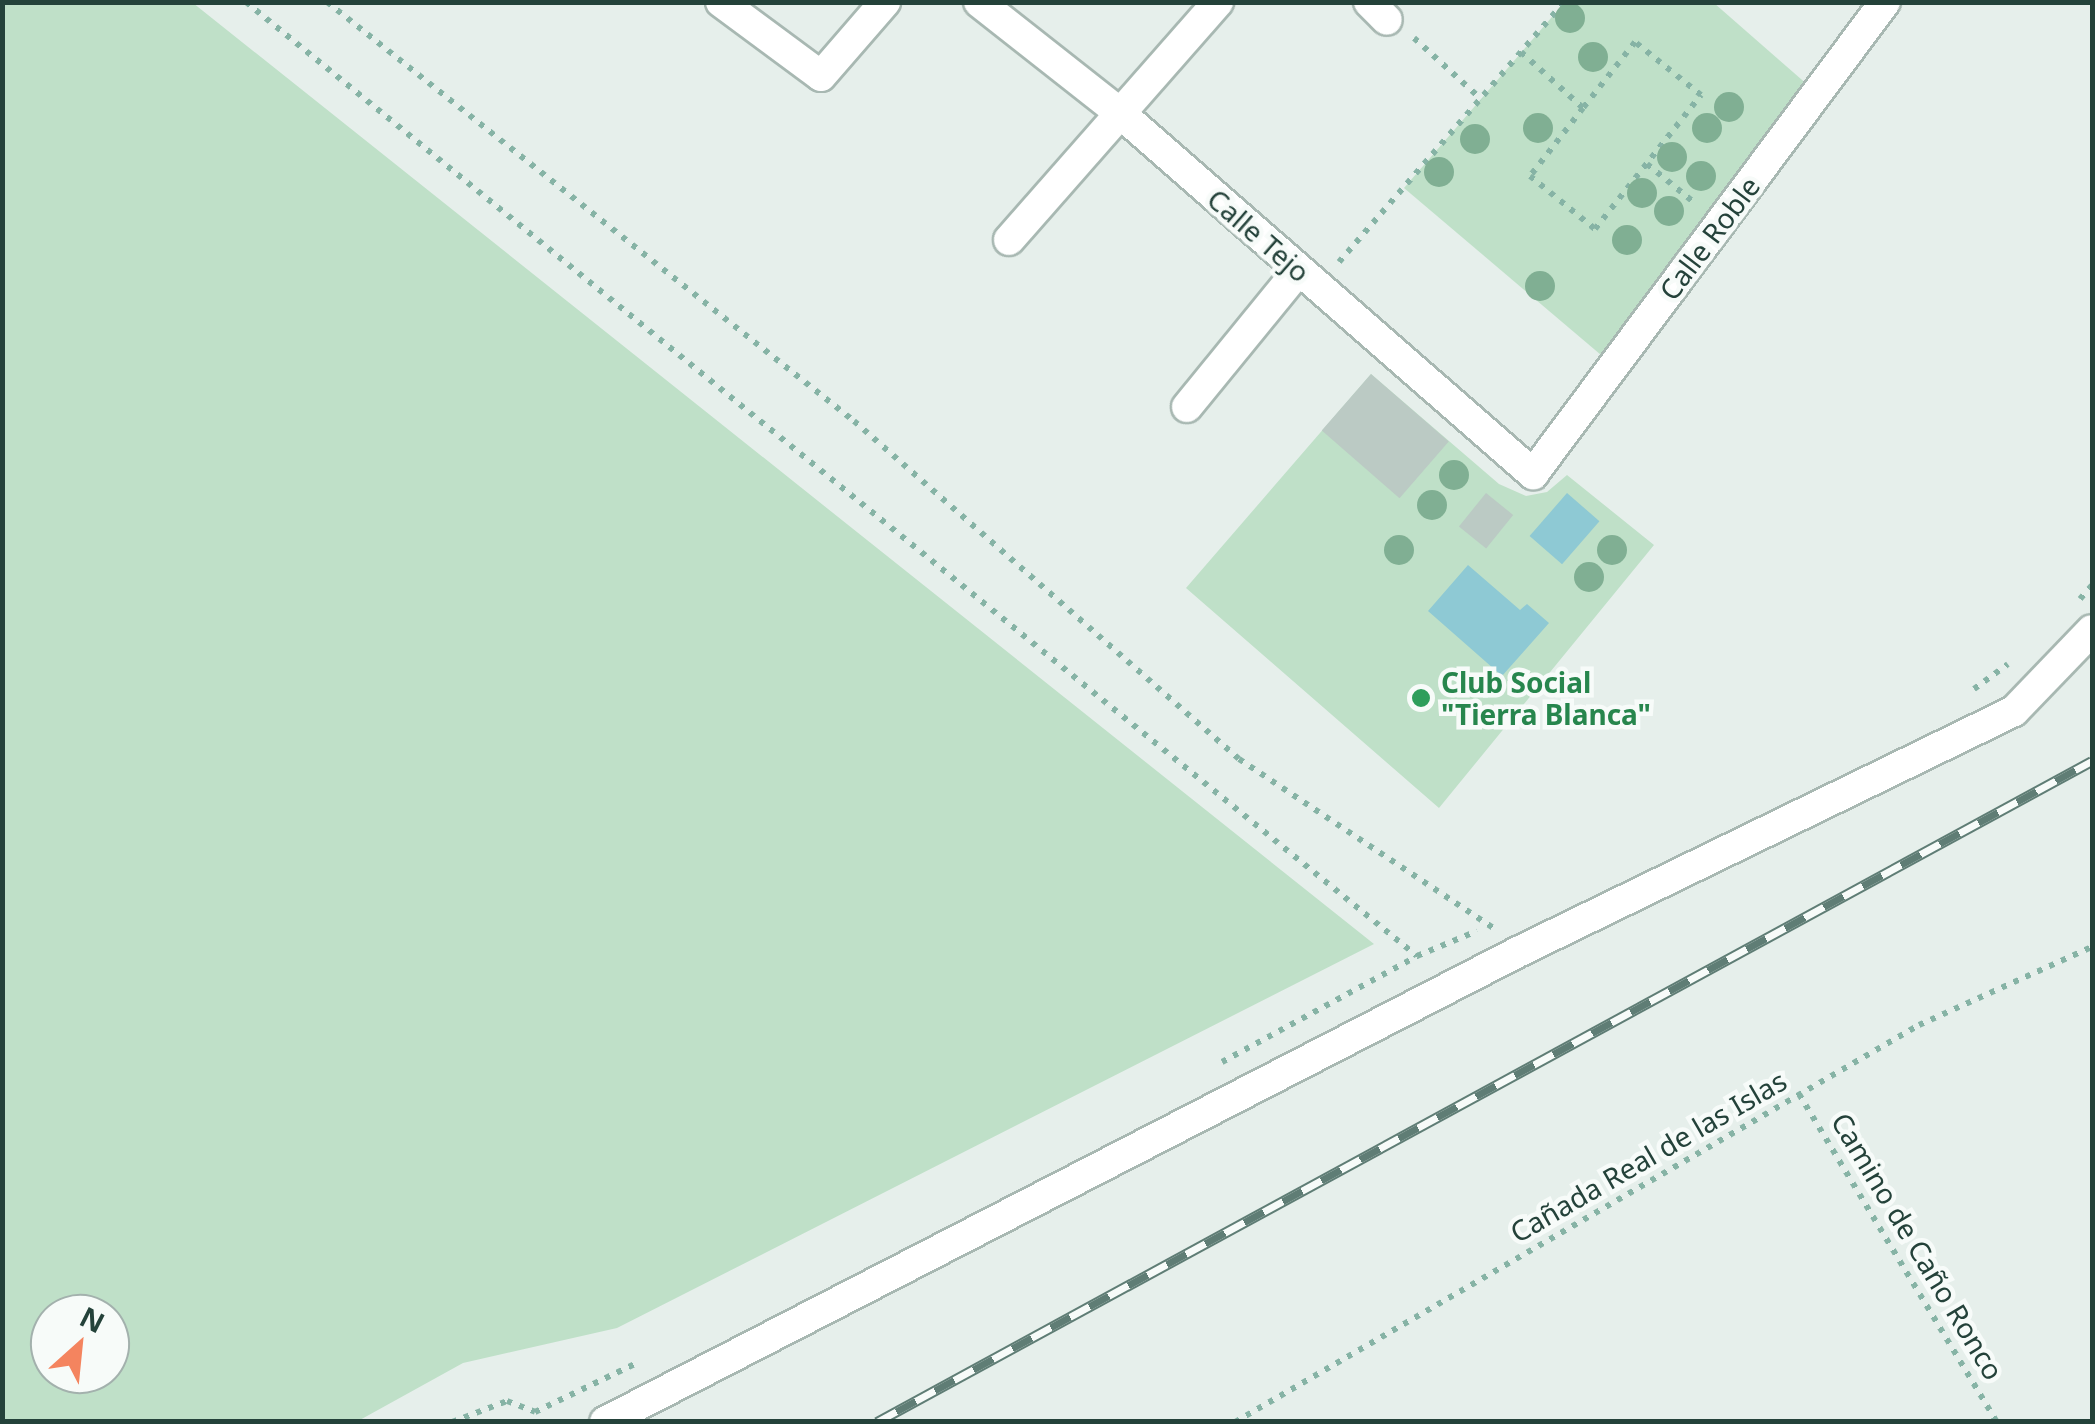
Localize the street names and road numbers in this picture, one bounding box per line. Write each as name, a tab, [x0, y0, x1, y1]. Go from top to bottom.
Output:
street label: Calle Roble	[1652, 170, 1766, 306]
street label: Calle Tejo	[1201, 181, 1317, 289]
street label: Cañada Real de las Islas	[1504, 1063, 1792, 1249]
street label: Camino de Caño Ronco	[1825, 1106, 2011, 1386]

